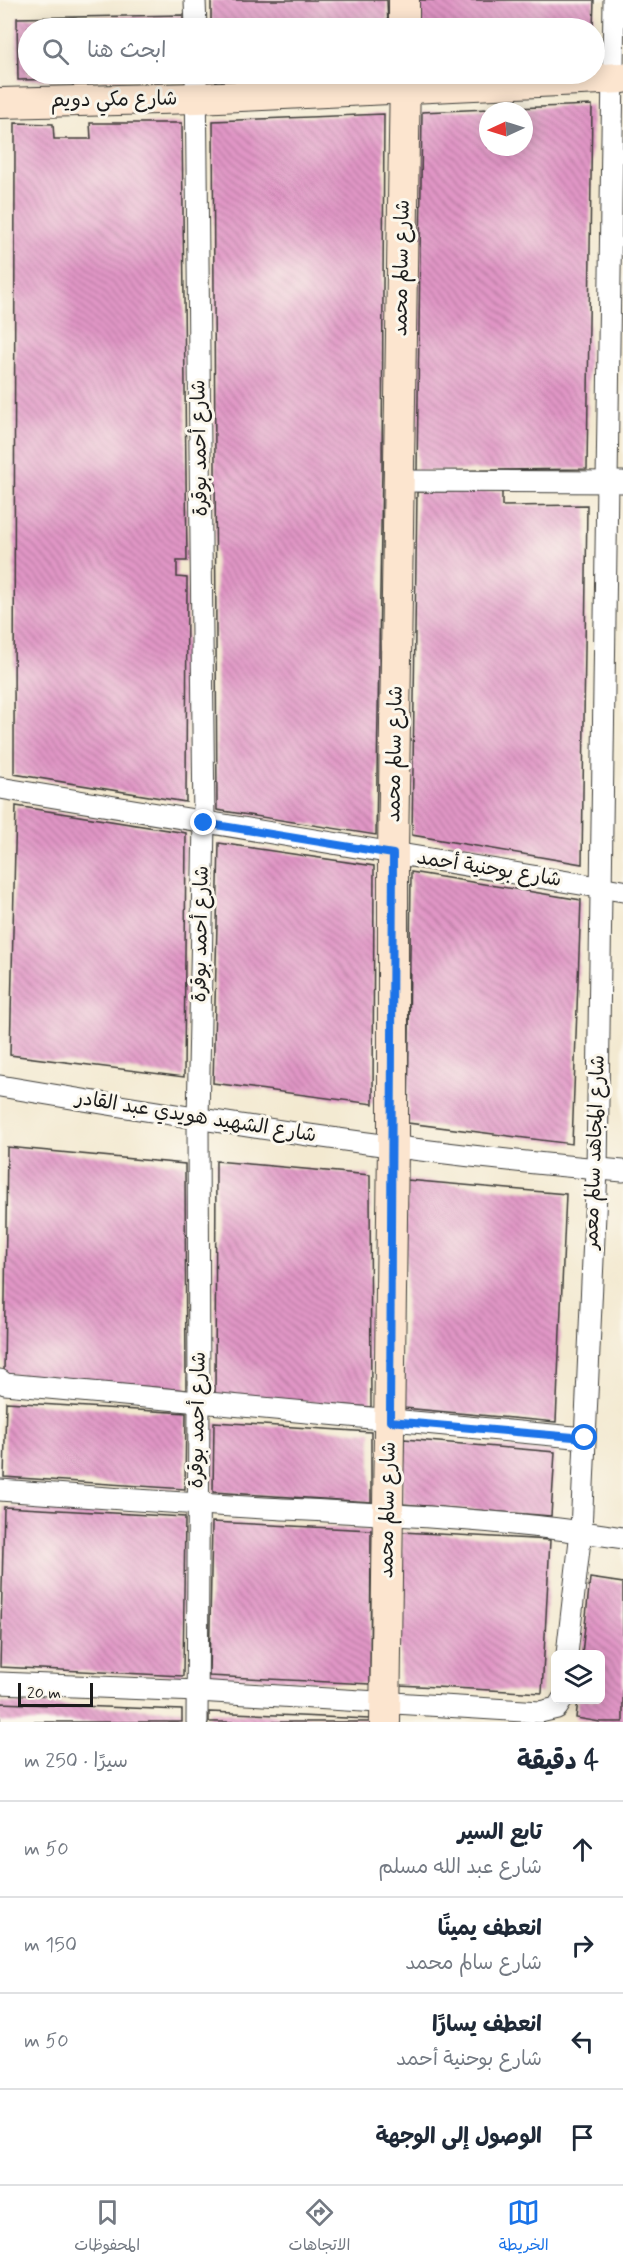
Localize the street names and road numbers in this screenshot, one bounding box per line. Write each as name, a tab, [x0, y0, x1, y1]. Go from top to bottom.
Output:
street label: شارع مكي دويم	[50, 85, 178, 118]
street label: شارع سالم محمد	[387, 199, 417, 337]
street label: شارع أحمد بوقرة	[185, 379, 215, 517]
street label: شارع سالم محمد	[380, 685, 410, 823]
street label: شارع بوحنية أحمد	[415, 844, 563, 894]
street label: شارع أحمد بوقرة	[186, 865, 216, 1003]
street label: شارع المجاهد سالم معمر	[578, 1054, 612, 1252]
street label: شارع الشهيد هويدي عبد القادر	[72, 1084, 318, 1149]
street label: شارع أحمد بوقرة	[183, 1351, 213, 1489]
street label: شارع سالم محمد	[373, 1441, 403, 1579]

